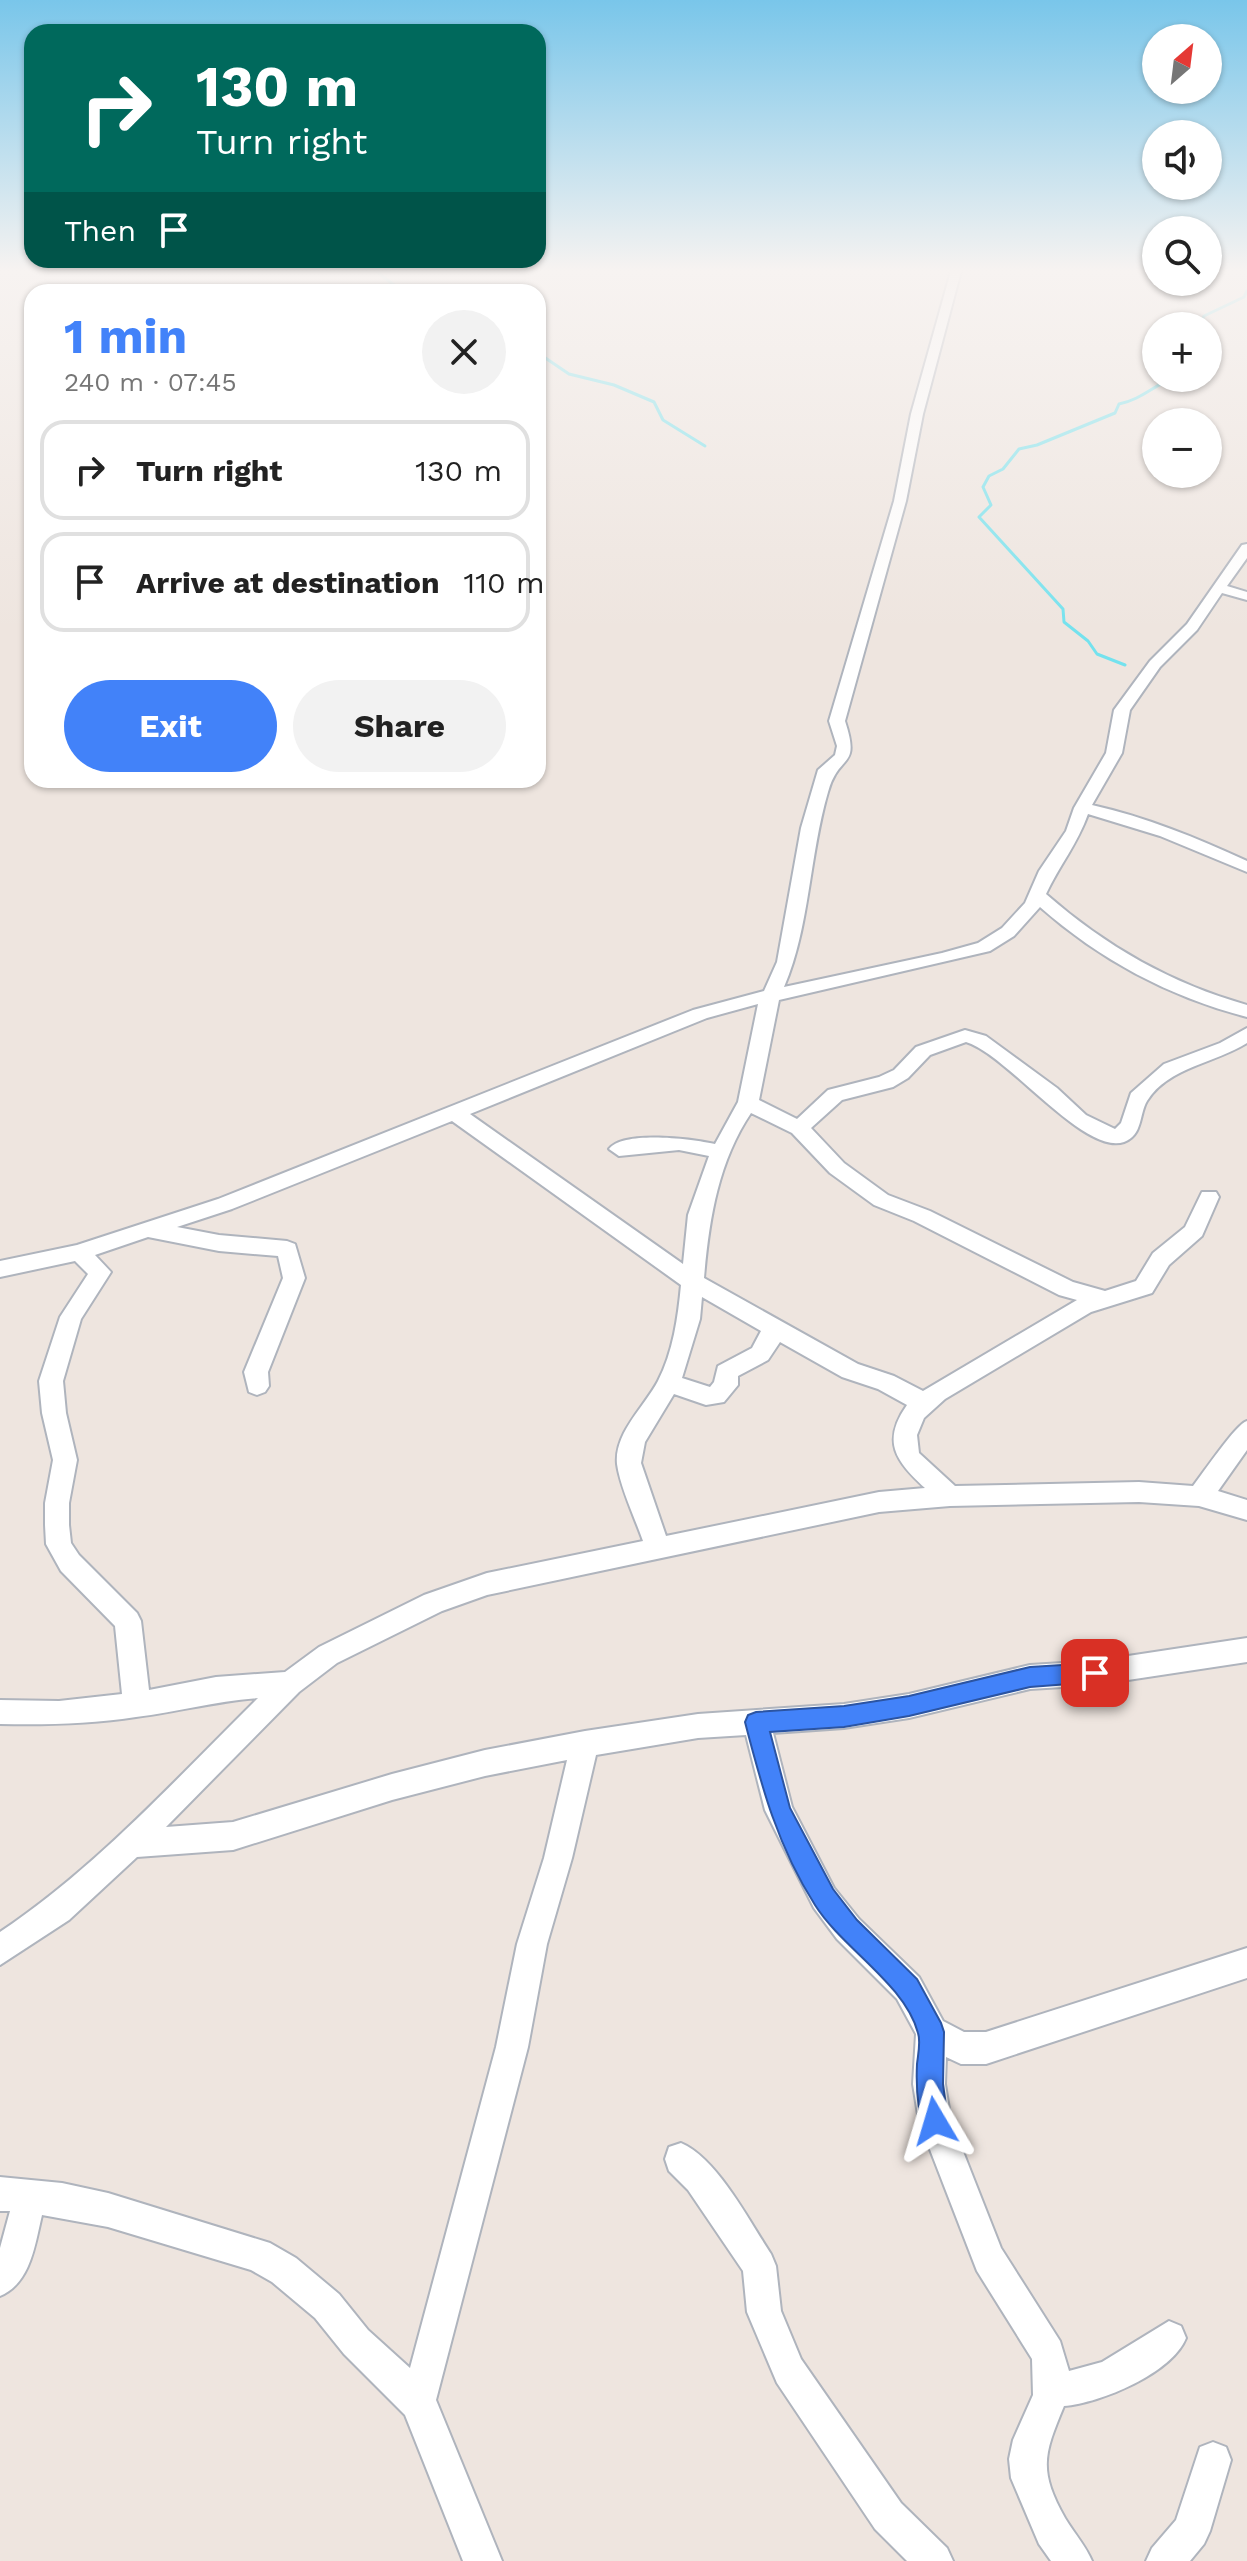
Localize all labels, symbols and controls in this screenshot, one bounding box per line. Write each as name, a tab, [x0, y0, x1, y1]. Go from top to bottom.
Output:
north arrow	[1142, 24, 1222, 104]
map controls	[1142, 24, 1222, 488]
text: 130 m	[196, 54, 358, 120]
icon: right	[64, 56, 168, 160]
button: sound	[1142, 120, 1222, 200]
text: Turn right	[196, 121, 367, 163]
icon: arrive	[152, 208, 196, 252]
text: Then	[64, 213, 136, 248]
button: search	[1142, 216, 1222, 296]
text: 1 min	[64, 308, 187, 365]
button: close	[422, 310, 506, 394]
button: +	[1142, 312, 1222, 392]
text: 240 m · 07:45	[64, 367, 237, 397]
button: −	[1142, 408, 1222, 488]
icon: right	[68, 448, 112, 492]
text: Turn right	[136, 453, 282, 488]
text: 130 m	[415, 453, 502, 488]
icon: arrive	[68, 560, 112, 604]
text: Arrive at destination	[136, 565, 440, 600]
text: 110 m	[464, 565, 545, 600]
button: Exit	[64, 680, 277, 772]
button: Share	[293, 680, 506, 772]
pin	[1061, 1639, 1129, 1707]
icon: arrive	[1073, 1651, 1117, 1695]
position arrow	[893, 2079, 977, 2163]

